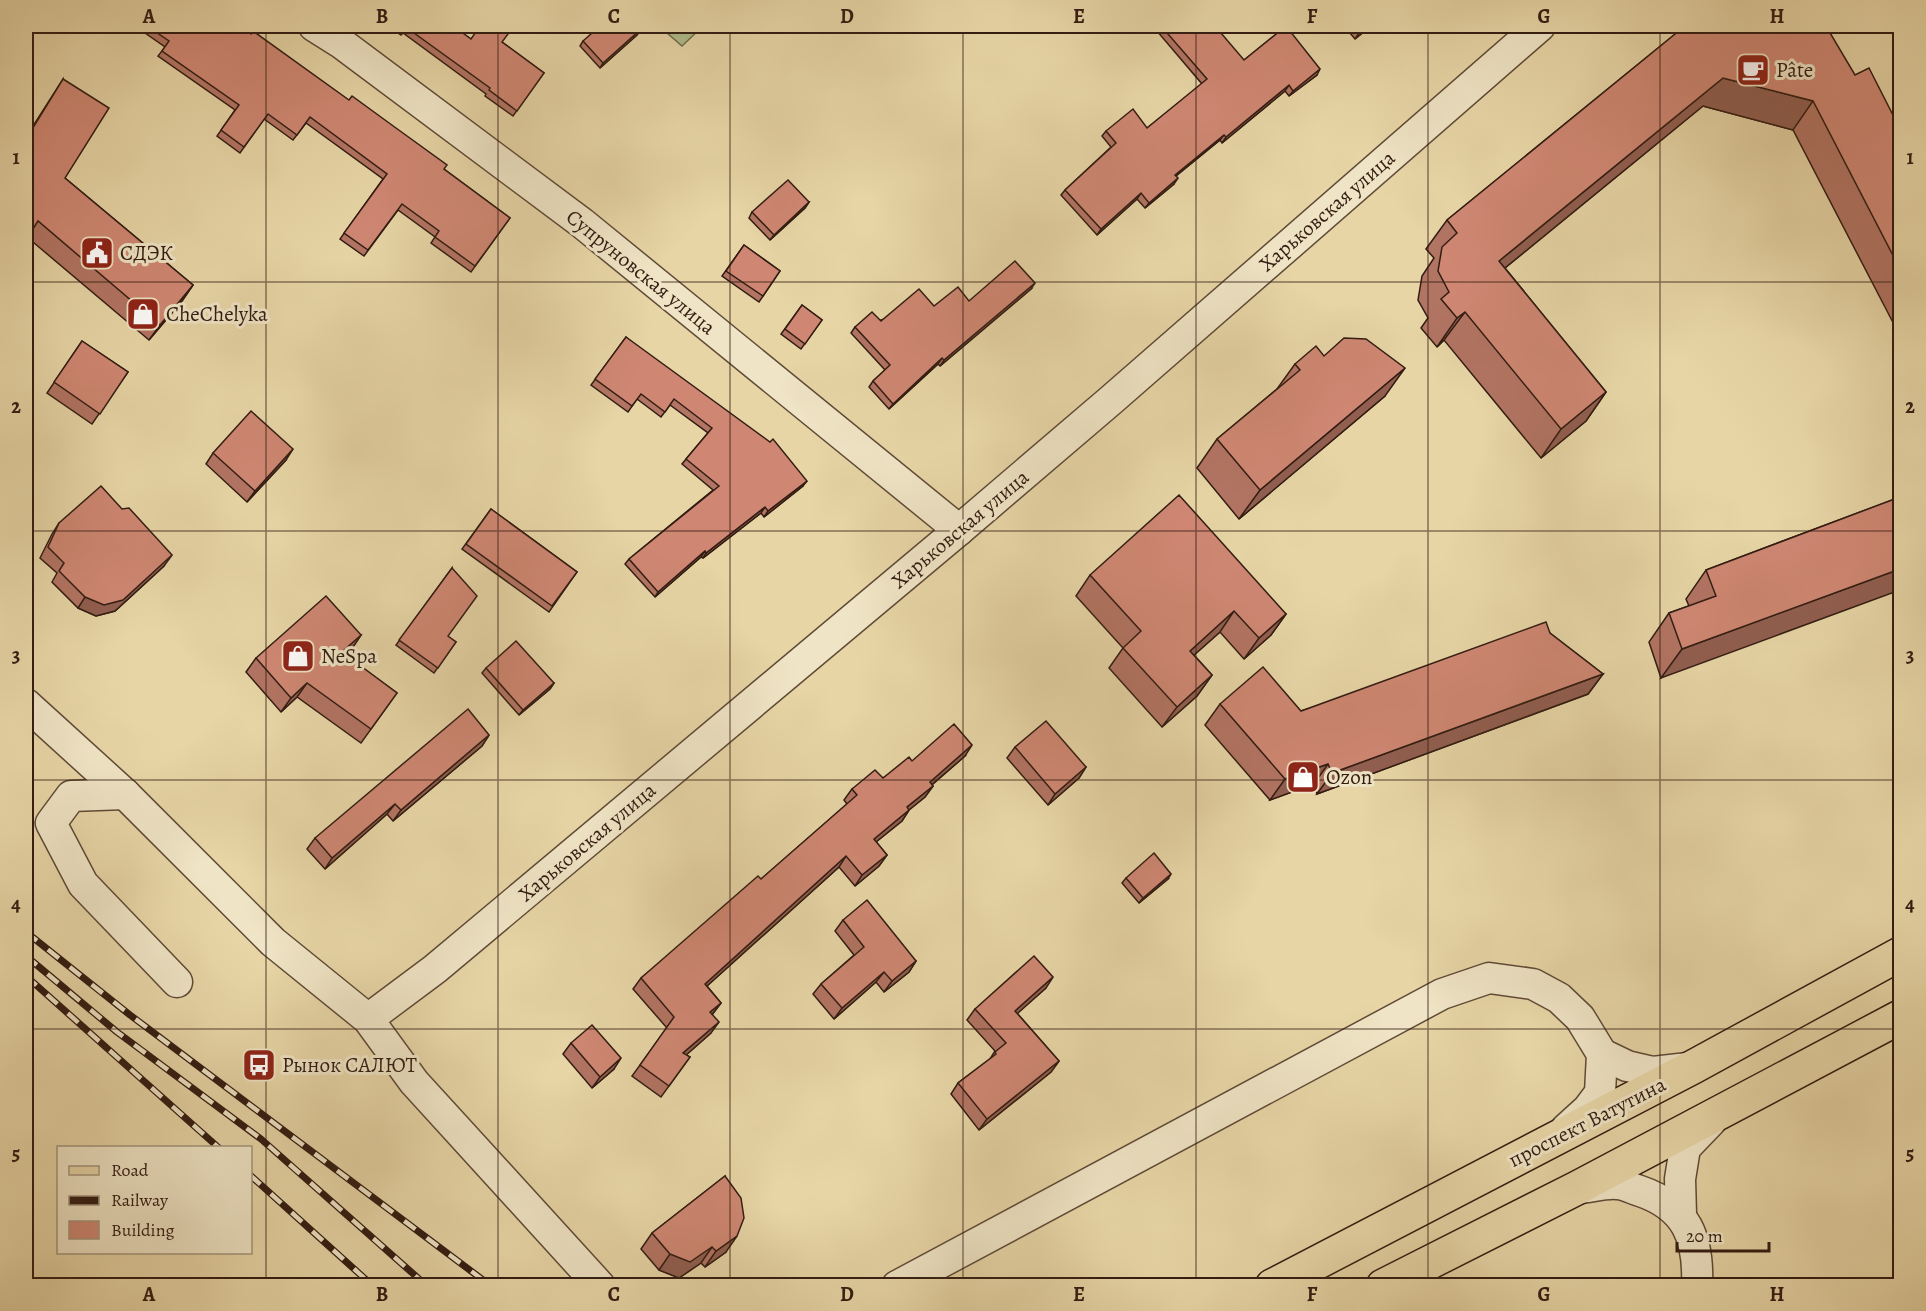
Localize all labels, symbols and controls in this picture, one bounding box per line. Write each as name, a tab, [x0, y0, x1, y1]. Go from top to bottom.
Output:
text: A	[142, 3, 156, 30]
text: B	[376, 3, 388, 30]
text: C	[608, 3, 620, 30]
text: D	[840, 3, 854, 30]
text: E	[1073, 3, 1085, 30]
text: F	[1307, 3, 1318, 30]
text: G	[1537, 3, 1551, 30]
text: H	[1770, 3, 1785, 30]
cafe icon: Pâte	[1735, 52, 1771, 88]
place label: Pâte	[1776, 56, 1813, 84]
text: 1	[12, 144, 20, 171]
street label: Харьковская улица	[1253, 144, 1401, 278]
text: 1	[1906, 144, 1914, 171]
street label: Супруновская улица	[560, 203, 722, 341]
public building icon: СДЭК	[79, 235, 115, 271]
place label: СДЭК	[120, 239, 174, 267]
shop icon: CheChelyka	[125, 296, 161, 332]
place label: CheChelyka	[166, 300, 268, 328]
text: 2	[11, 393, 21, 420]
text: 2	[1905, 393, 1915, 420]
street label: Харьковская улица	[885, 463, 1035, 595]
shop icon: NeSpa	[280, 638, 316, 674]
text: 3	[12, 642, 20, 669]
place label: NeSpa	[321, 642, 377, 670]
text: 3	[1906, 642, 1914, 669]
shop icon: Ozon	[1285, 759, 1321, 795]
place label: Ozon	[1326, 763, 1372, 791]
street label: Харьковская улица	[512, 776, 662, 908]
text: 4	[11, 891, 21, 918]
text: 4	[1905, 891, 1915, 918]
bus stop icon: Рынок САЛЮТ	[241, 1047, 277, 1083]
place label: Рынок САЛЮТ	[282, 1051, 418, 1079]
street label: проспект Ватутина	[1503, 1070, 1671, 1174]
text: 5	[12, 1140, 20, 1167]
text: 5	[1906, 1140, 1914, 1167]
legend	[57, 1146, 252, 1254]
text: Road	[111, 1158, 149, 1182]
text: Railway	[111, 1188, 169, 1212]
scale bar	[1677, 1215, 1768, 1253]
text: Building	[111, 1218, 175, 1242]
text: 20 m	[1686, 1224, 1723, 1248]
text: A	[142, 1281, 156, 1308]
text: B	[376, 1281, 388, 1308]
text: C	[608, 1281, 620, 1308]
text: D	[840, 1281, 854, 1308]
text: E	[1073, 1281, 1085, 1308]
text: F	[1307, 1281, 1318, 1308]
text: G	[1537, 1281, 1551, 1308]
text: H	[1770, 1281, 1785, 1308]

